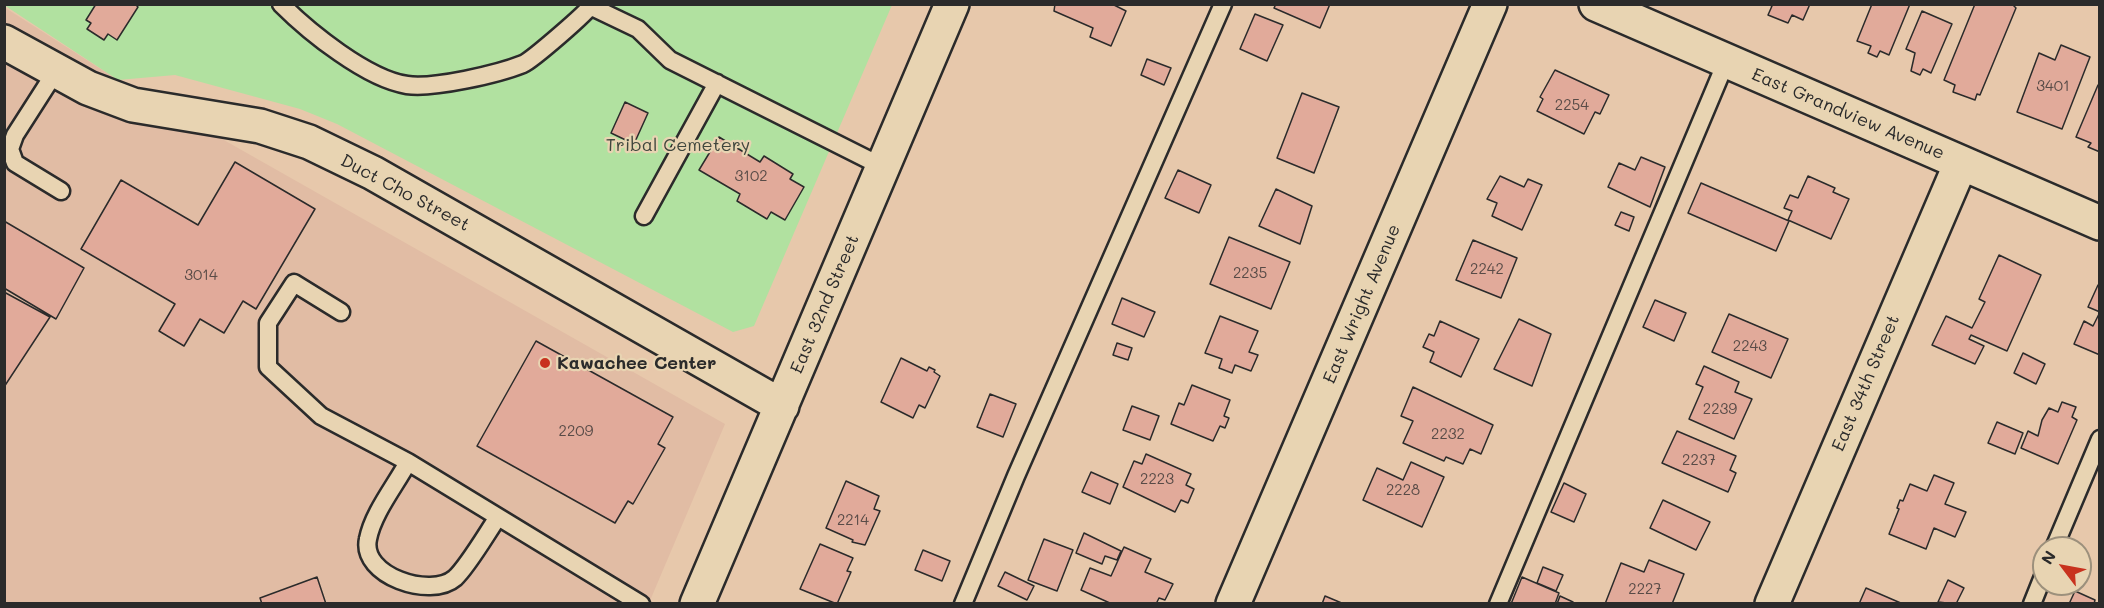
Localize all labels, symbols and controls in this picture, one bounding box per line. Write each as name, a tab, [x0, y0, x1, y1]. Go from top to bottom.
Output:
street label: East Grandview Avenue	[1748, 64, 1948, 164]
house number: 3401	[2036, 77, 2070, 95]
house number: 2254	[1555, 96, 1589, 114]
park label: Tribal Cemetery	[606, 134, 750, 156]
street label: Duct Cho Street	[337, 150, 473, 236]
house number: 3102	[734, 167, 768, 185]
street label: East Wright Avenue	[1319, 221, 1405, 387]
street label: East 32nd Street	[786, 231, 864, 377]
house number: 2242	[1470, 260, 1504, 278]
house number: 2235	[1233, 264, 1267, 282]
house number: 3014	[184, 266, 218, 284]
street label: East 34th Street	[1827, 311, 1905, 455]
house number: 2243	[1733, 337, 1767, 355]
place label: Kawachee Center	[557, 352, 716, 374]
marker: Kawachee Center	[538, 356, 552, 370]
house number: 2239	[1703, 400, 1737, 418]
house number: 2209	[559, 422, 593, 440]
house number: 2232	[1431, 425, 1465, 443]
house number: 2237	[1682, 451, 1716, 469]
house number: 2223	[1140, 470, 1174, 488]
house number: 2228	[1386, 481, 1420, 499]
house number: 2214	[837, 511, 869, 529]
north arrow	[2032, 536, 2092, 596]
text: N	[2036, 547, 2060, 568]
house number: 2227	[1628, 580, 1662, 598]

